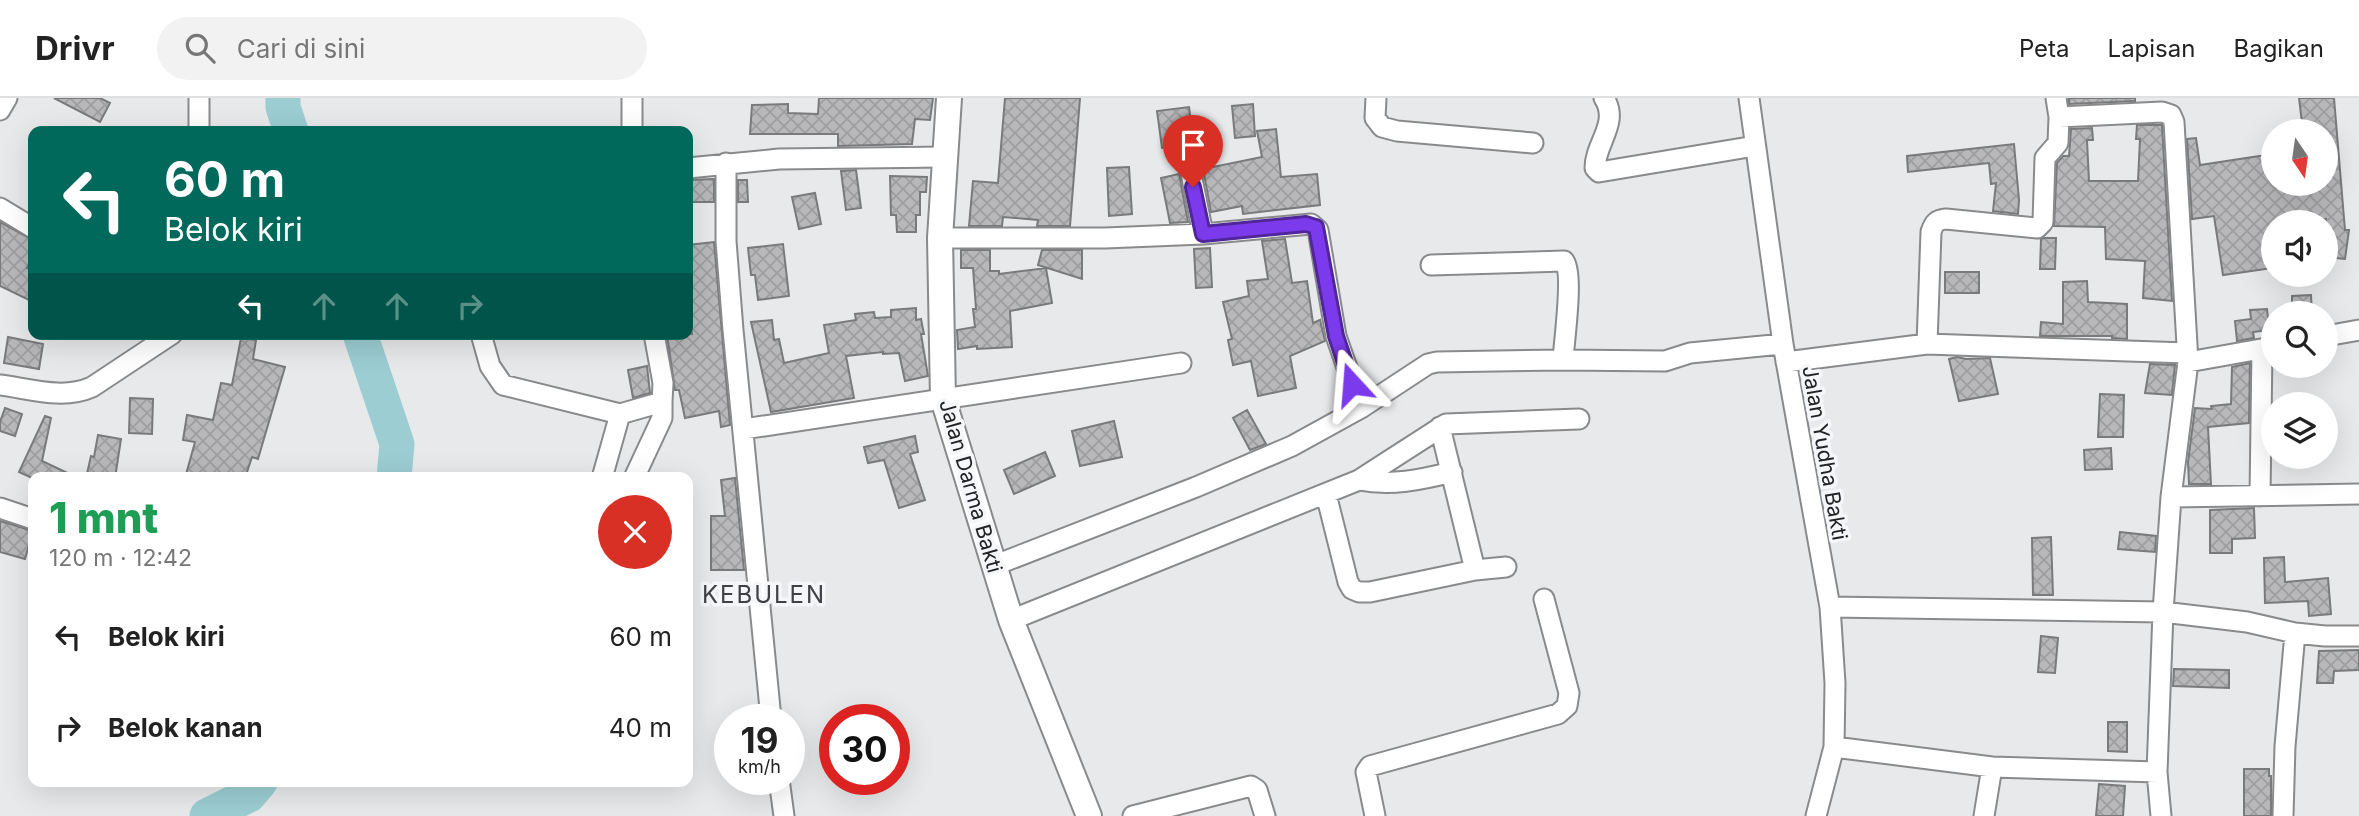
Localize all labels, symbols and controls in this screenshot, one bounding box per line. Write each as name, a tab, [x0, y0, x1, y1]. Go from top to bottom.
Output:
search box	[157, 17, 647, 80]
text: Drivr	[35, 28, 115, 68]
icon: search	[181, 29, 219, 67]
text: Cari di sini	[237, 33, 365, 64]
text: Peta	[2019, 34, 2070, 63]
text: Lapisan	[2108, 34, 2195, 63]
text: Bagikan	[2233, 34, 2324, 63]
pin	[1163, 115, 1223, 187]
north arrow	[2261, 119, 2338, 196]
map controls	[2261, 119, 2338, 469]
icon: arrive	[1174, 126, 1212, 164]
text: 60 m	[164, 150, 285, 209]
icon: left	[49, 154, 140, 245]
text: Belok kiri	[164, 210, 303, 249]
button: sound	[2261, 210, 2338, 287]
icon: left	[232, 287, 270, 325]
icon: ahead	[305, 287, 343, 325]
icon: ahead	[378, 287, 416, 325]
icon: right	[451, 287, 489, 325]
button: search	[2261, 301, 2338, 378]
position arrow	[1315, 347, 1389, 421]
street label: Jalan Yudha Bakti	[1797, 364, 1853, 542]
button: layers	[2261, 392, 2338, 469]
street label: Jalan Darma Bakti	[934, 396, 1008, 576]
text: 1 mnt	[49, 492, 158, 543]
button: close	[598, 495, 672, 569]
text: 120 m · 12:42	[49, 544, 192, 572]
district label: KEBULEN	[702, 580, 826, 609]
icon: left	[49, 618, 87, 656]
text: Belok kiri	[108, 621, 225, 652]
text: 60 m	[609, 621, 672, 652]
speed limit sign: 30	[819, 704, 910, 795]
icon: right	[49, 709, 87, 747]
text: Belok kanan	[108, 712, 263, 743]
text: 40 m	[609, 712, 672, 743]
text: 19	[741, 719, 778, 761]
text: km/h	[738, 756, 781, 777]

